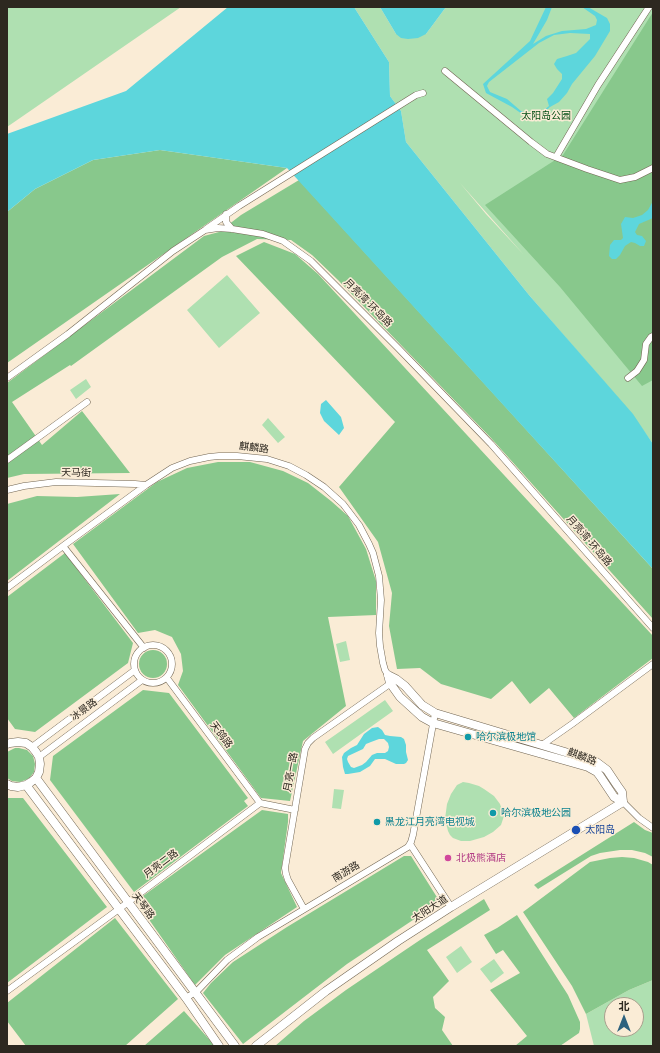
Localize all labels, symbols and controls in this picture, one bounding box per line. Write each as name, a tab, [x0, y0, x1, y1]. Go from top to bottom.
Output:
park label: 太阳岛公园	[521, 110, 571, 122]
street label: 月亮湾·环岛路	[341, 276, 395, 330]
street label: 麒麟路	[238, 440, 270, 456]
street label: 天马街	[61, 467, 91, 479]
street label: 月亮湾·环岛路	[564, 513, 614, 569]
street label: 冰景路	[68, 696, 100, 724]
street label: 天鸽路	[207, 719, 235, 751]
place label: 哈尔滨极地馆	[476, 731, 536, 743]
marker: 哈尔滨极地馆	[463, 732, 473, 742]
street label: 麒麟路	[566, 746, 598, 768]
street label: 月亮一路	[282, 751, 300, 793]
place label: 哈尔滨极地公园	[501, 807, 571, 819]
marker: 哈尔滨极地公园	[488, 808, 498, 818]
place label: 黑龙江月亮湾电视城	[385, 816, 475, 828]
marker: 黑龙江月亮湾电视城	[372, 817, 382, 827]
marker: 太阳岛	[570, 824, 582, 836]
place label: 太阳岛	[585, 824, 615, 836]
street label: 月亮二路	[141, 847, 181, 881]
place label: 北极熊酒店	[456, 852, 506, 864]
marker: 北极熊酒店	[443, 853, 453, 863]
street label: 南游路	[330, 859, 362, 885]
street label: 天琴路	[129, 890, 157, 922]
street label: 太阳大道	[410, 893, 450, 925]
north arrow	[604, 997, 644, 1037]
text: 北	[619, 999, 630, 1013]

